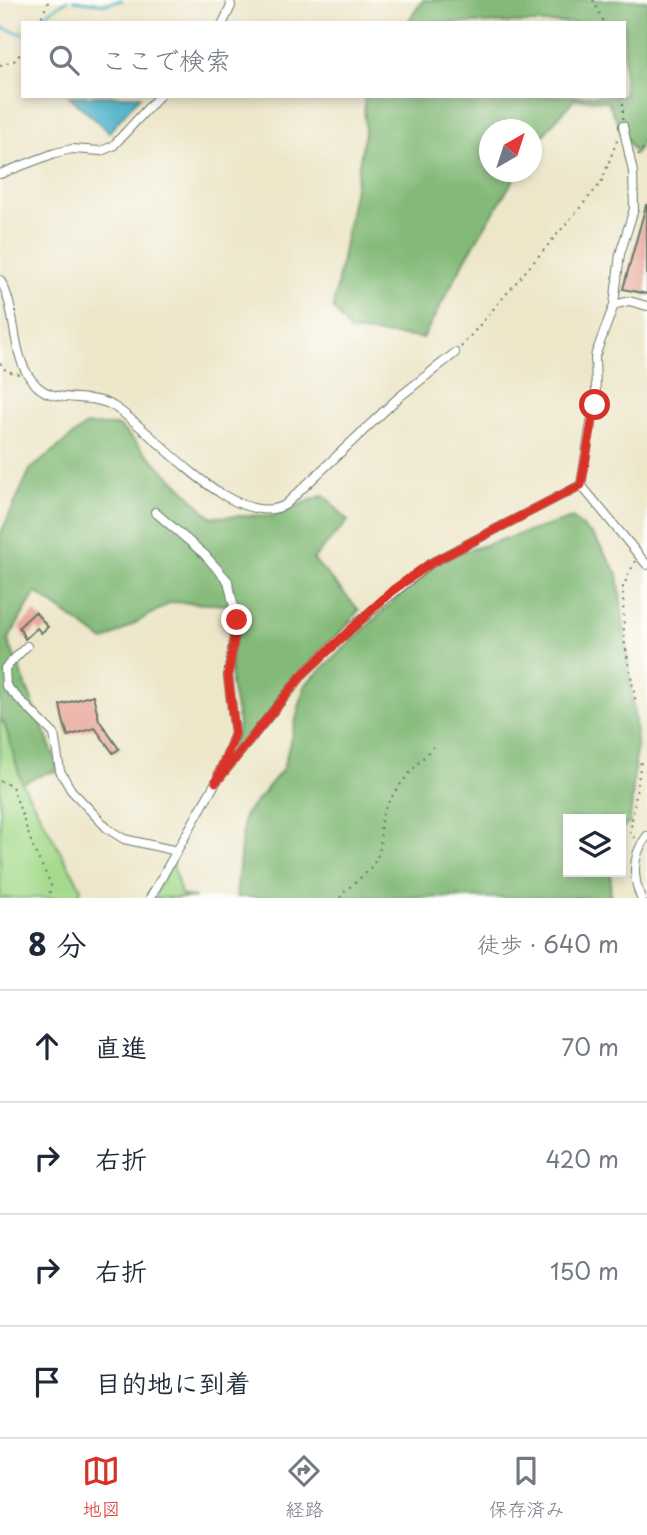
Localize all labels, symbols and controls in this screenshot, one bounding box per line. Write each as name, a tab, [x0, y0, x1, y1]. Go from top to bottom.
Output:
search box	[21, 21, 626, 98]
text: ここで検索	[101, 40, 231, 79]
icon: search	[45, 41, 83, 79]
north arrow	[479, 119, 542, 182]
route start	[579, 389, 610, 420]
route end	[221, 604, 252, 635]
map controls	[563, 814, 626, 877]
button: layers	[563, 814, 626, 877]
text: 8 分	[28, 921, 86, 966]
text: 徒歩 · 640 m	[477, 926, 619, 961]
icon: ahead	[28, 1027, 66, 1065]
text: 直進	[95, 1027, 147, 1066]
text: 70 m	[561, 1029, 619, 1064]
icon: right	[28, 1139, 66, 1177]
text: 右折	[95, 1139, 147, 1178]
text: 420 m	[545, 1141, 619, 1176]
icon: right	[28, 1251, 66, 1289]
text: 右折	[95, 1251, 147, 1290]
text: 150 m	[550, 1253, 619, 1288]
icon: arrive	[28, 1363, 66, 1401]
text: 目的地に到着	[95, 1363, 251, 1402]
tab: 地図	[82, 1452, 121, 1522]
tab: 経路	[285, 1452, 324, 1522]
tab: 保存済み	[488, 1452, 565, 1522]

